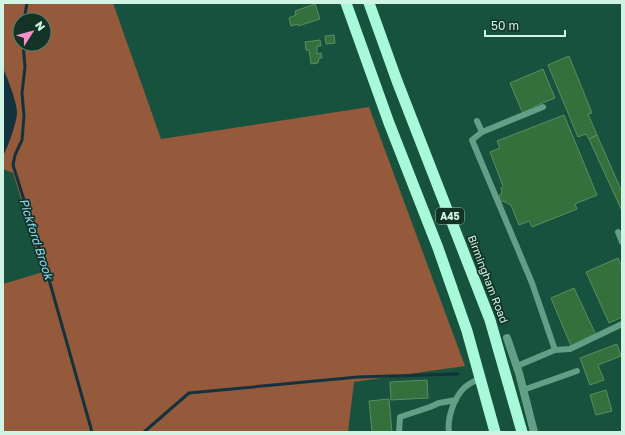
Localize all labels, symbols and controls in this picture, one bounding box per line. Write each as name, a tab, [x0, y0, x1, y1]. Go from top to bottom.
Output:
north arrow	[12, 12, 52, 52]
scale bar	[485, 12, 565, 38]
text: 50 m	[491, 18, 519, 33]
text: N	[33, 19, 48, 33]
water label: Pickford Brook	[16, 196, 57, 283]
road number: A45	[436, 208, 464, 224]
street label: Birmingham Road	[466, 233, 511, 325]

